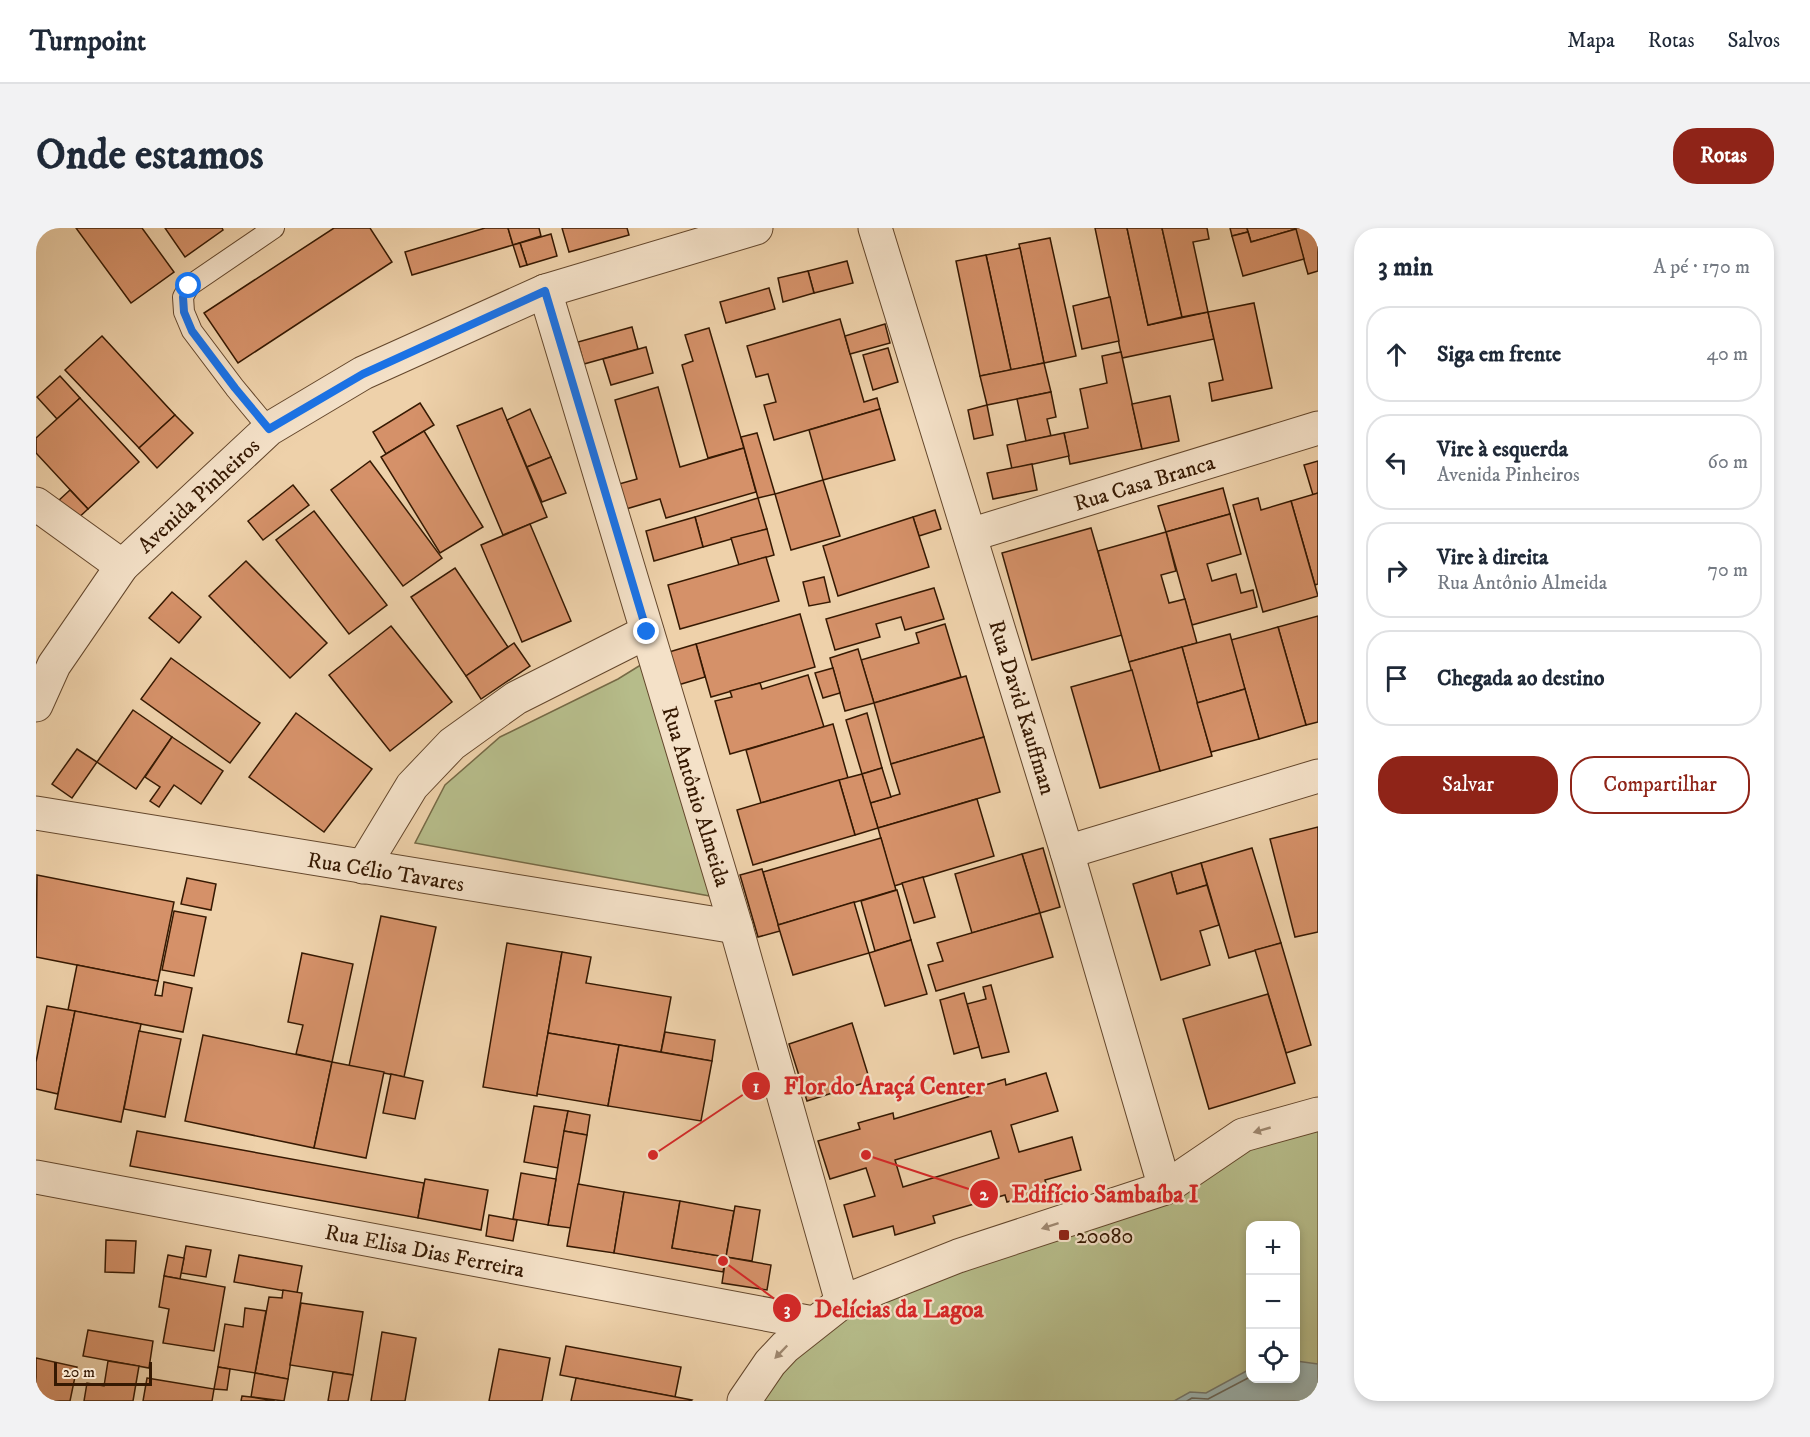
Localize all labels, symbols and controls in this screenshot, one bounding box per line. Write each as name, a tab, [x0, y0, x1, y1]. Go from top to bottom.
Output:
text: Turnpoint	[30, 24, 146, 59]
text: Mapa	[1567, 28, 1615, 54]
text: Rotas	[1648, 28, 1695, 54]
text: Salvos	[1728, 28, 1780, 54]
button: Rotas	[1673, 128, 1774, 184]
text: Onde estamos	[36, 130, 264, 182]
text: 3 min	[1378, 251, 1433, 284]
text: A pé · 170 m	[1653, 255, 1750, 280]
route start	[175, 272, 201, 298]
icon: ahead	[1380, 338, 1413, 371]
text: Siga em frente	[1437, 341, 1561, 368]
text: 40 m	[1706, 342, 1748, 367]
street label: Avenida Pinheiros	[132, 433, 266, 559]
text: Vire à esquerda	[1437, 436, 1568, 463]
icon: left	[1380, 446, 1413, 479]
street label: Rua Casa Branca	[1071, 449, 1219, 518]
text: 60 m	[1708, 450, 1748, 475]
text: Avenida Pinheiros	[1437, 463, 1580, 488]
text: Vire à direita	[1437, 544, 1548, 571]
icon: right	[1380, 554, 1413, 587]
text: 70 m	[1707, 558, 1748, 583]
text: Rua Antônio Almeida	[1437, 571, 1607, 596]
street label: Rua David Kauffman	[982, 617, 1061, 798]
route end	[633, 618, 659, 644]
icon: arrive	[1380, 662, 1413, 695]
text: Chegada ao destino	[1437, 665, 1604, 692]
street label: Rua Antônio Almeida	[655, 703, 736, 891]
button: Salvar	[1378, 756, 1558, 814]
button: Compartilhar	[1570, 756, 1750, 814]
street label: Rua Célio Tavares	[305, 847, 466, 898]
callout: Flor do Araçá Center	[741, 1065, 996, 1107]
text: Flor do Araçá Center	[783, 1072, 986, 1102]
text: 1	[753, 1076, 760, 1098]
one-way arrow	[1253, 1126, 1271, 1135]
callout: Edifício Sambaíba I	[969, 1173, 1210, 1215]
text: Edifício Sambaíba I	[1011, 1180, 1199, 1210]
text: 2	[980, 1184, 990, 1206]
street label: Rua Elisa Dias Ferreira	[323, 1219, 527, 1284]
one-way arrow	[1041, 1221, 1059, 1231]
map controls	[1246, 1221, 1300, 1383]
button: +	[1246, 1221, 1300, 1275]
place label: 20080	[1076, 1223, 1133, 1250]
marker: 20080	[1057, 1228, 1071, 1242]
button: −	[1246, 1275, 1300, 1329]
callout: Delícias da Lagoa	[772, 1287, 996, 1329]
text: Delícias da Lagoa	[814, 1295, 985, 1325]
text: 3	[784, 1299, 791, 1321]
button: locate	[1246, 1329, 1300, 1383]
one-way arrow	[775, 1344, 789, 1358]
scale bar	[54, 1359, 152, 1386]
text: 20 m	[63, 1362, 95, 1382]

